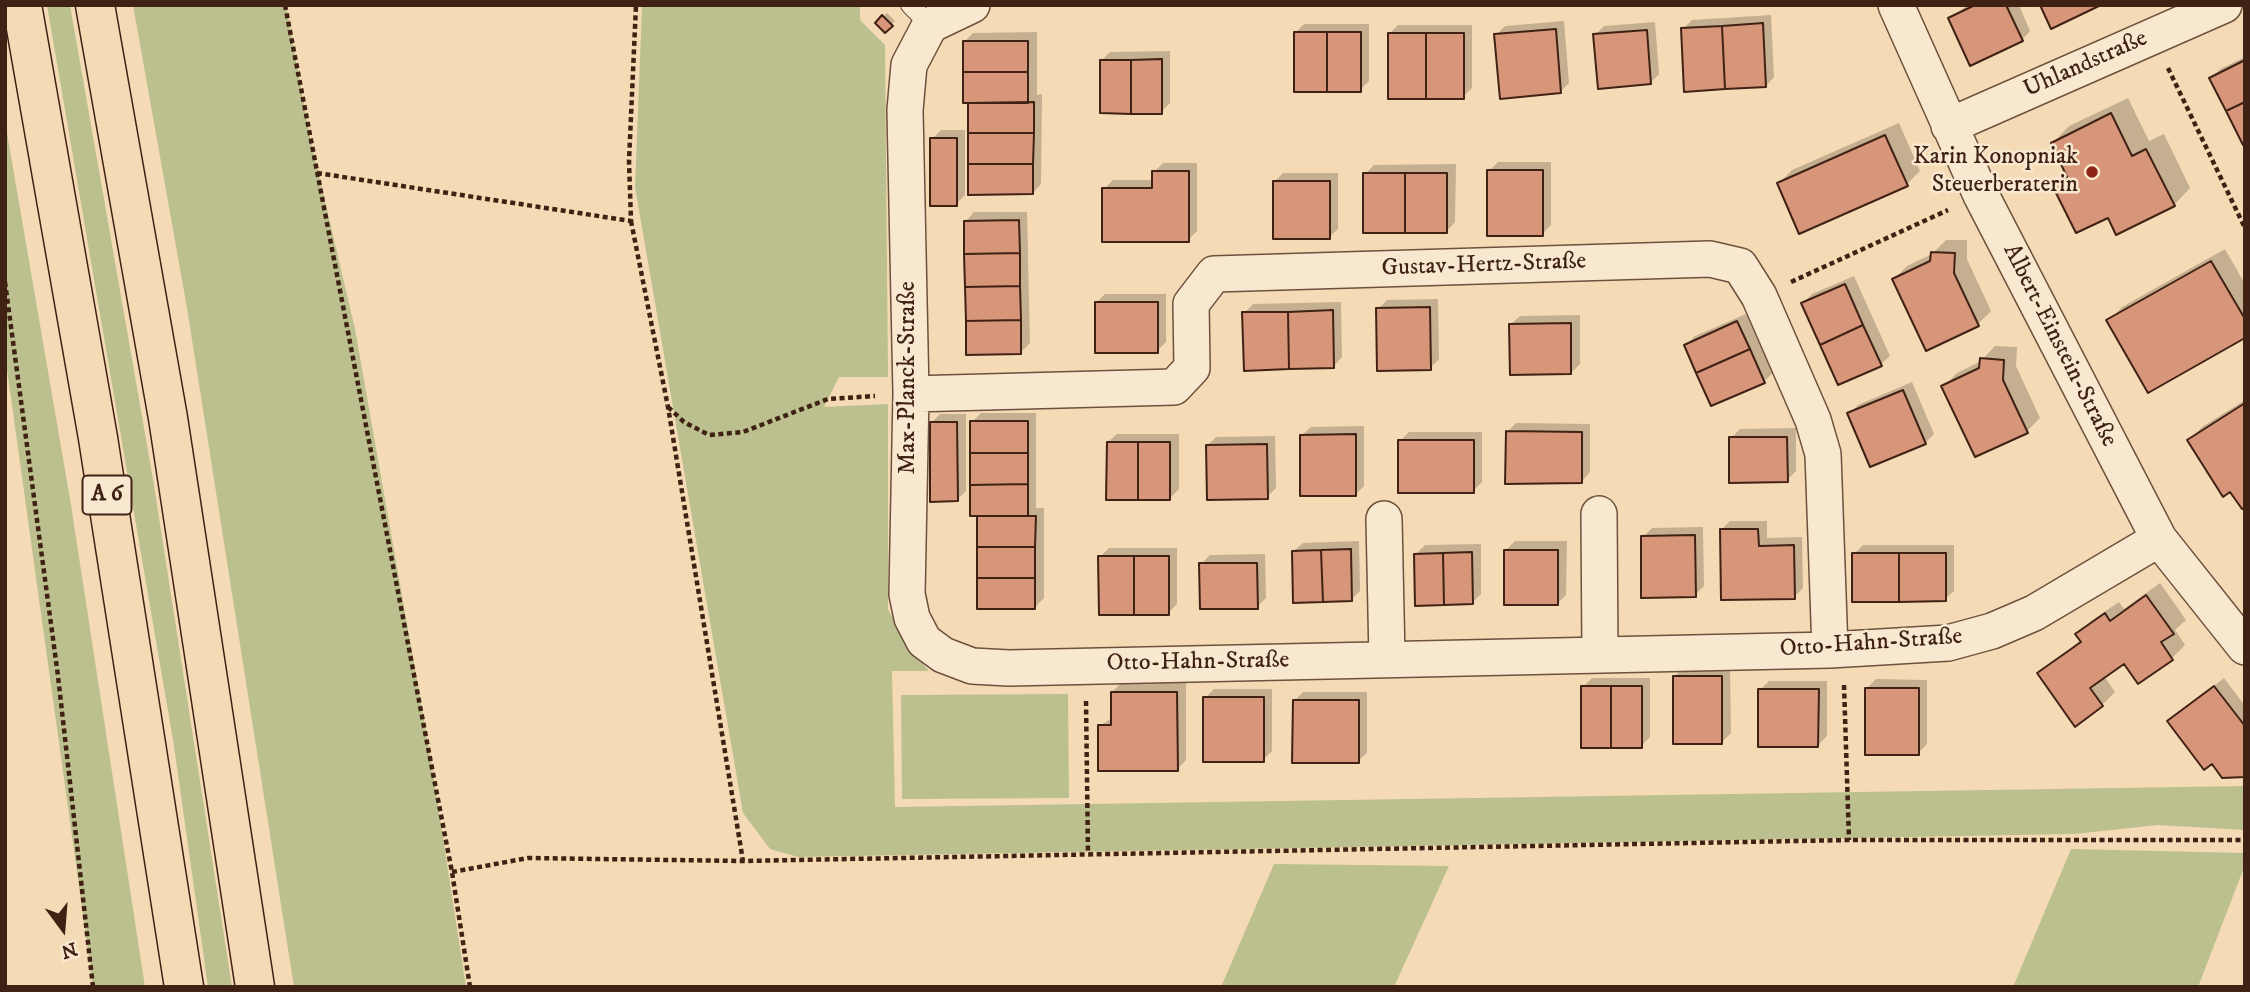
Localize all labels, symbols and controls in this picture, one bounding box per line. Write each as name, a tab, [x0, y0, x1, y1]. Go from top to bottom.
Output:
street label: Uhlandstraße	[2020, 25, 2152, 105]
place label: Karin Konopniak Steuerberaterin	[1913, 144, 2078, 200]
marker: Karin Konopniak Steuerberaterin	[2084, 164, 2100, 180]
street label: Albert-Einstein-Straße	[1995, 240, 2123, 452]
street label: Gustav-Hertz-Straße	[1381, 248, 1587, 284]
street label: Max-Planck-Straße	[895, 281, 923, 475]
road number: A 6	[82, 475, 132, 514]
street label: Otto-Hahn-Straße	[1779, 623, 1963, 665]
street label: Otto-Hahn-Straße	[1106, 647, 1290, 679]
north arrow	[28, 894, 98, 964]
text: N	[58, 936, 80, 963]

